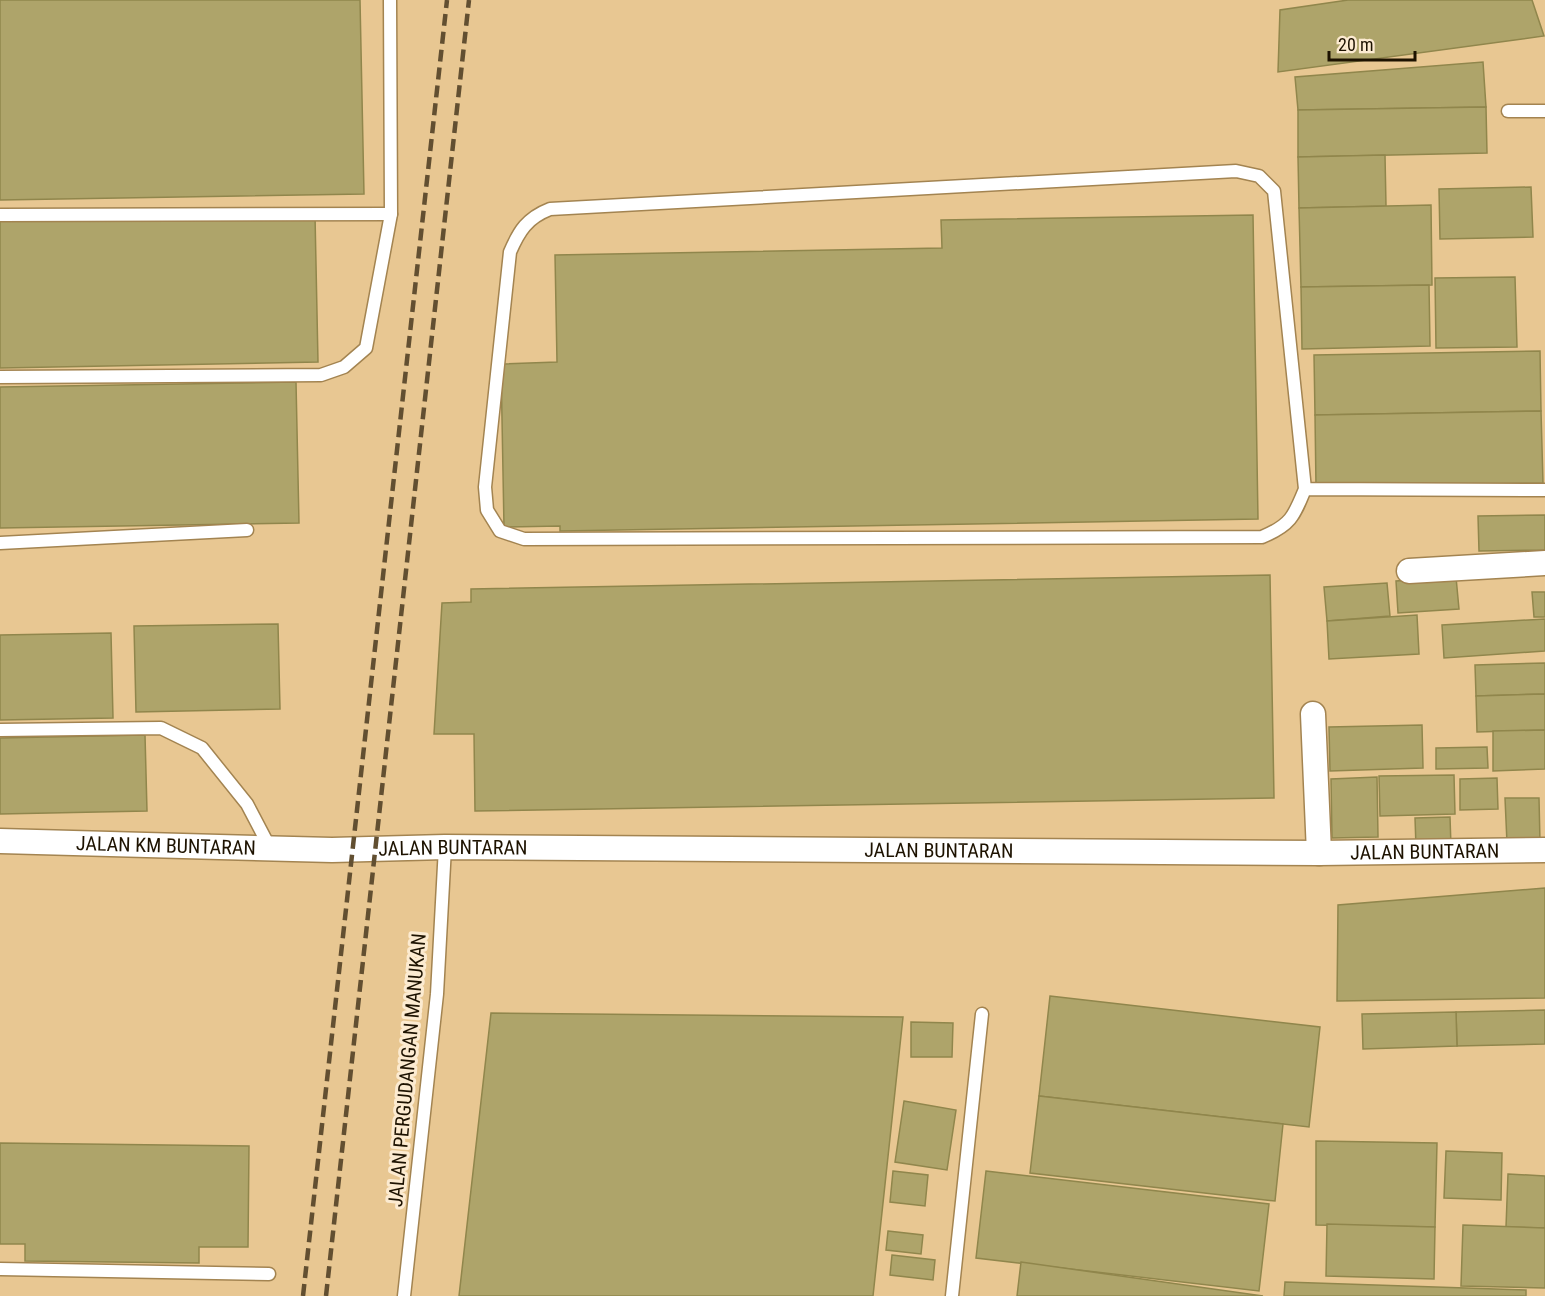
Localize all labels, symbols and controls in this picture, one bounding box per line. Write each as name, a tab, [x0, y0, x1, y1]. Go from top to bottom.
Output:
scale bar	[1329, 24, 1414, 62]
text: 20 m	[1338, 34, 1373, 55]
street label: JALAN KM BUNTARAN	[76, 831, 256, 860]
street label: JALAN BUNTARAN	[378, 835, 528, 861]
street label: JALAN BUNTARAN	[864, 838, 1014, 863]
street label: JALAN BUNTARAN	[1350, 839, 1500, 865]
street label: JALAN PERGUDANGAN MANUKAN	[383, 932, 431, 1208]

